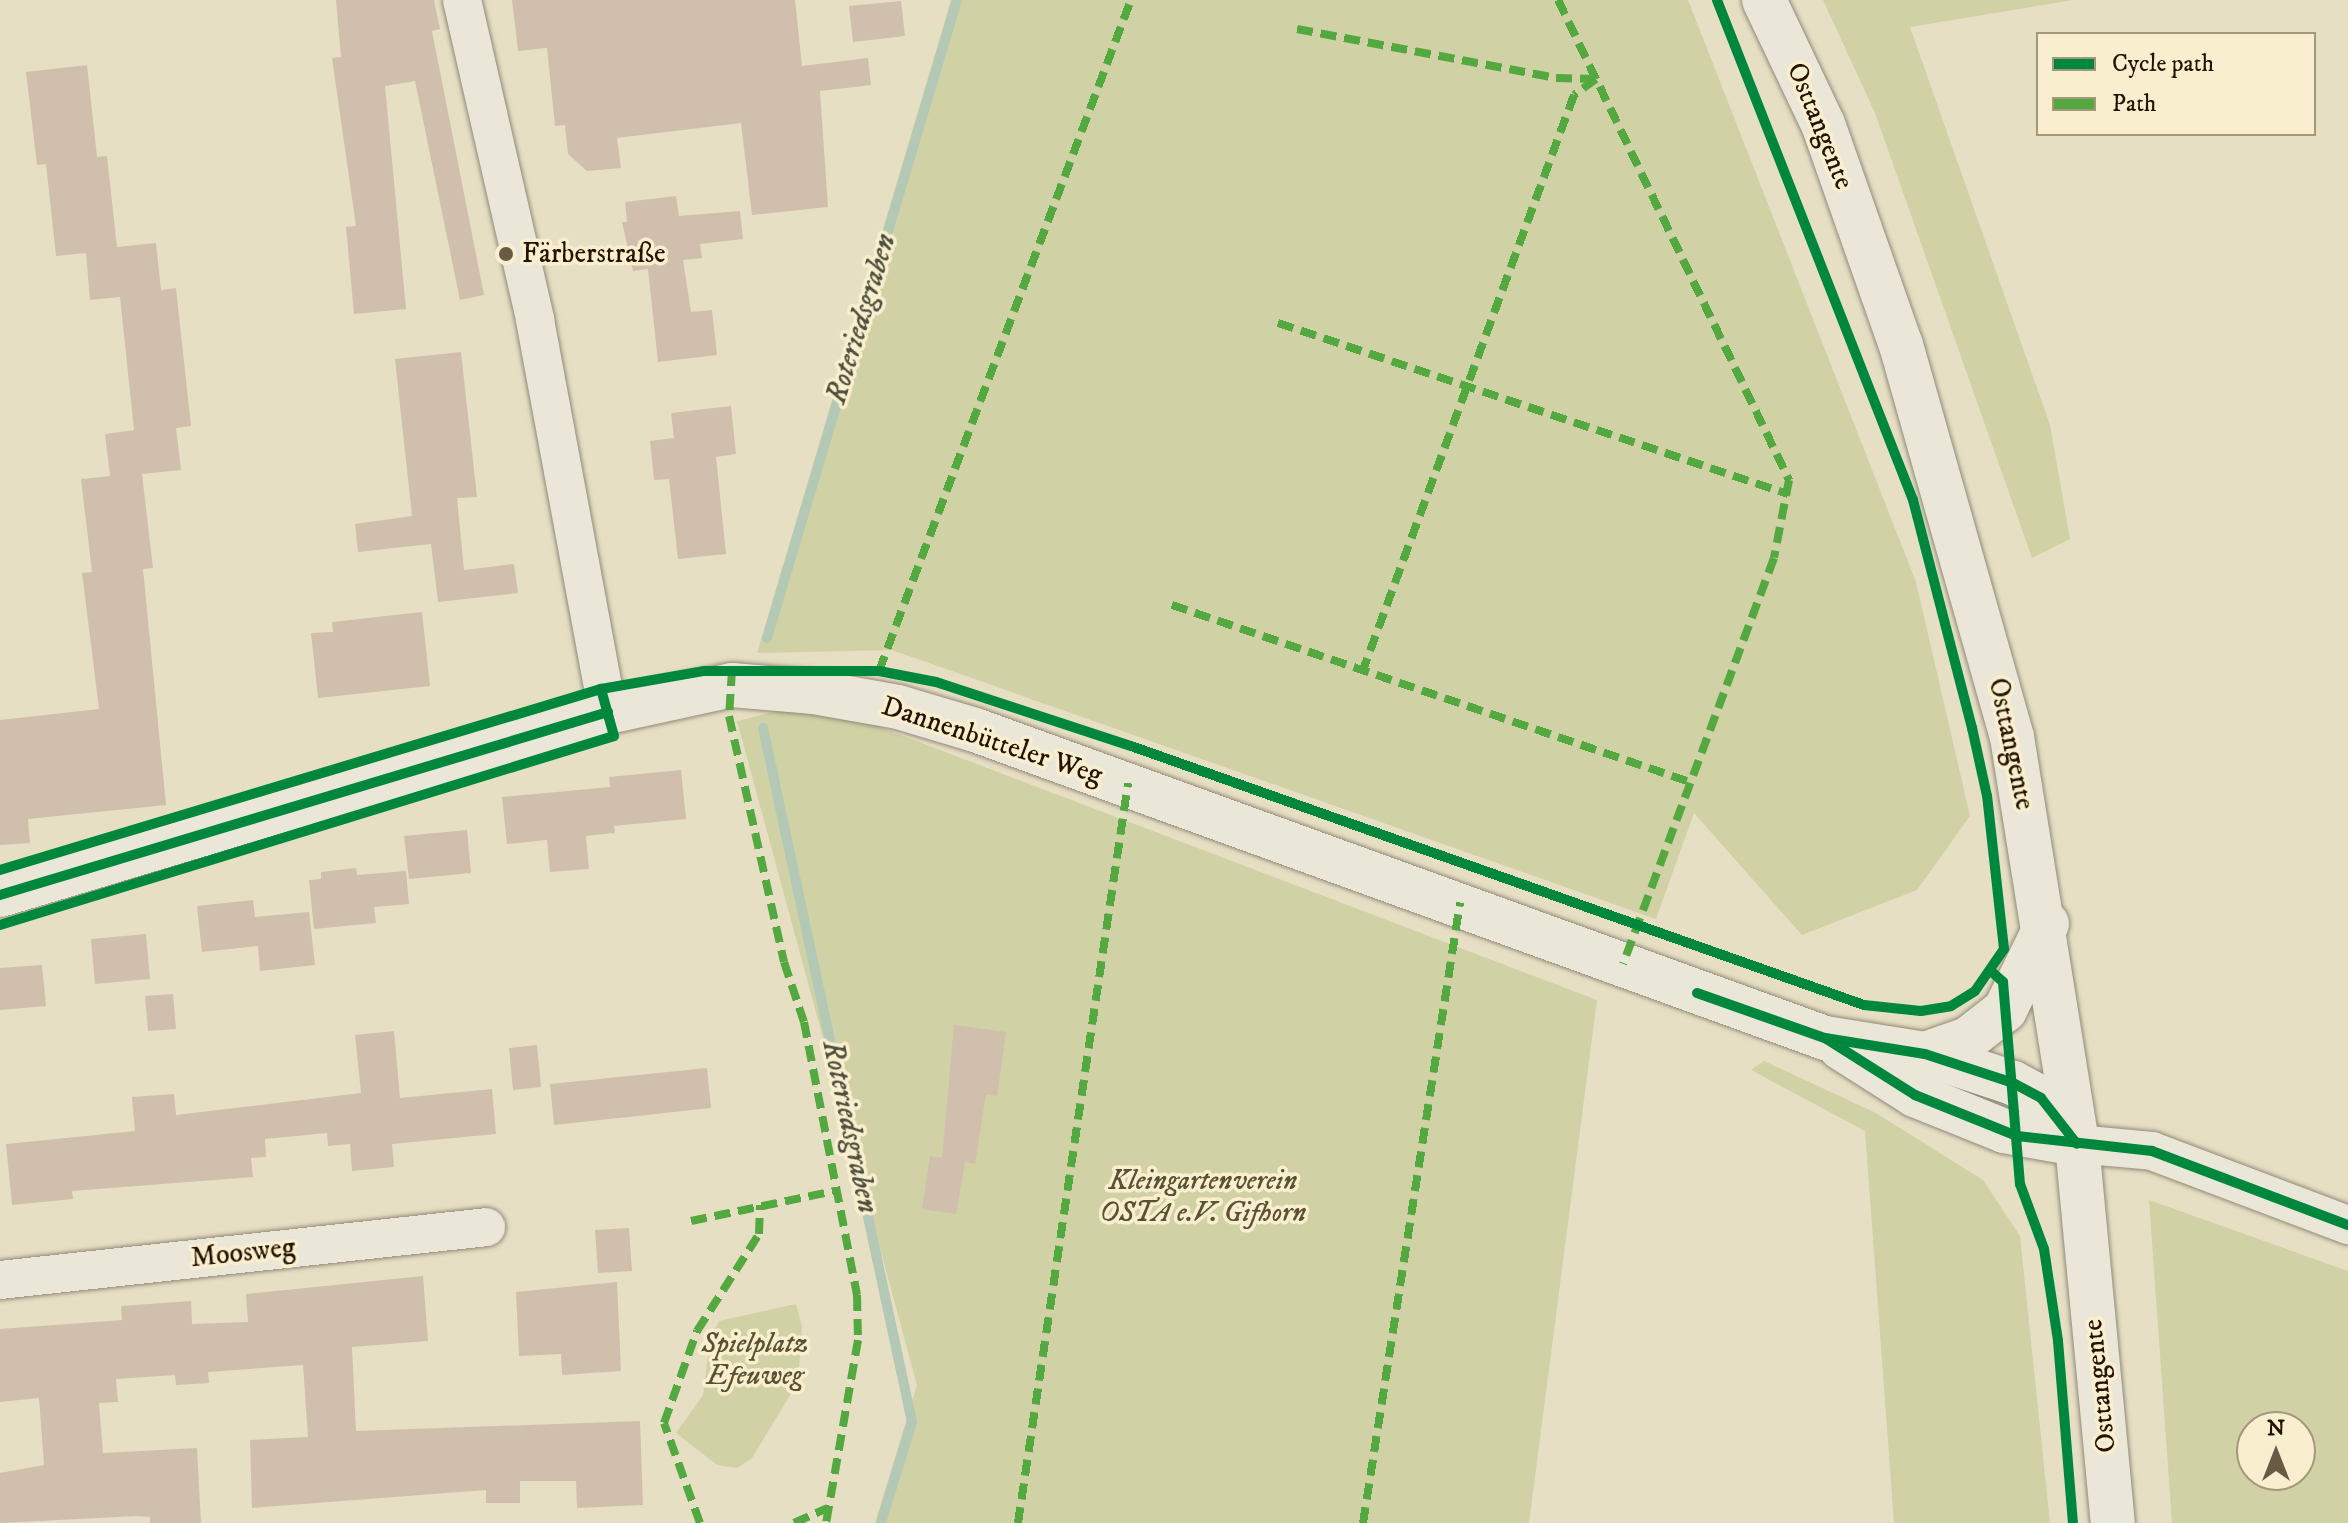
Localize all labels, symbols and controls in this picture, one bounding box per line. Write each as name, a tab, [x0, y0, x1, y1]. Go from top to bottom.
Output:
legend	[2036, 32, 2316, 136]
text: Cycle path	[2112, 49, 2214, 79]
street label: Osttangente	[1779, 58, 1861, 194]
text: Path	[2112, 89, 2156, 119]
water label: Roteriedsgraben	[819, 230, 905, 408]
place label: Färberstraße	[522, 237, 666, 271]
marker: Färberstraße	[497, 245, 515, 263]
street label: Osttangente	[1981, 675, 2041, 813]
street label: Dannenbütteler Weg	[877, 689, 1107, 793]
water label: Roteriedsgraben	[813, 1037, 885, 1217]
park label: Kleingartenverein OSTA e.V. Gifhorn	[1100, 1164, 1306, 1230]
street label: Moosweg	[189, 1231, 297, 1275]
street label: Osttangente	[2076, 1318, 2124, 1454]
park label: Spielplatz Efeuweg	[701, 1327, 809, 1393]
north arrow	[2236, 1411, 2316, 1491]
text: N	[2267, 1415, 2285, 1442]

